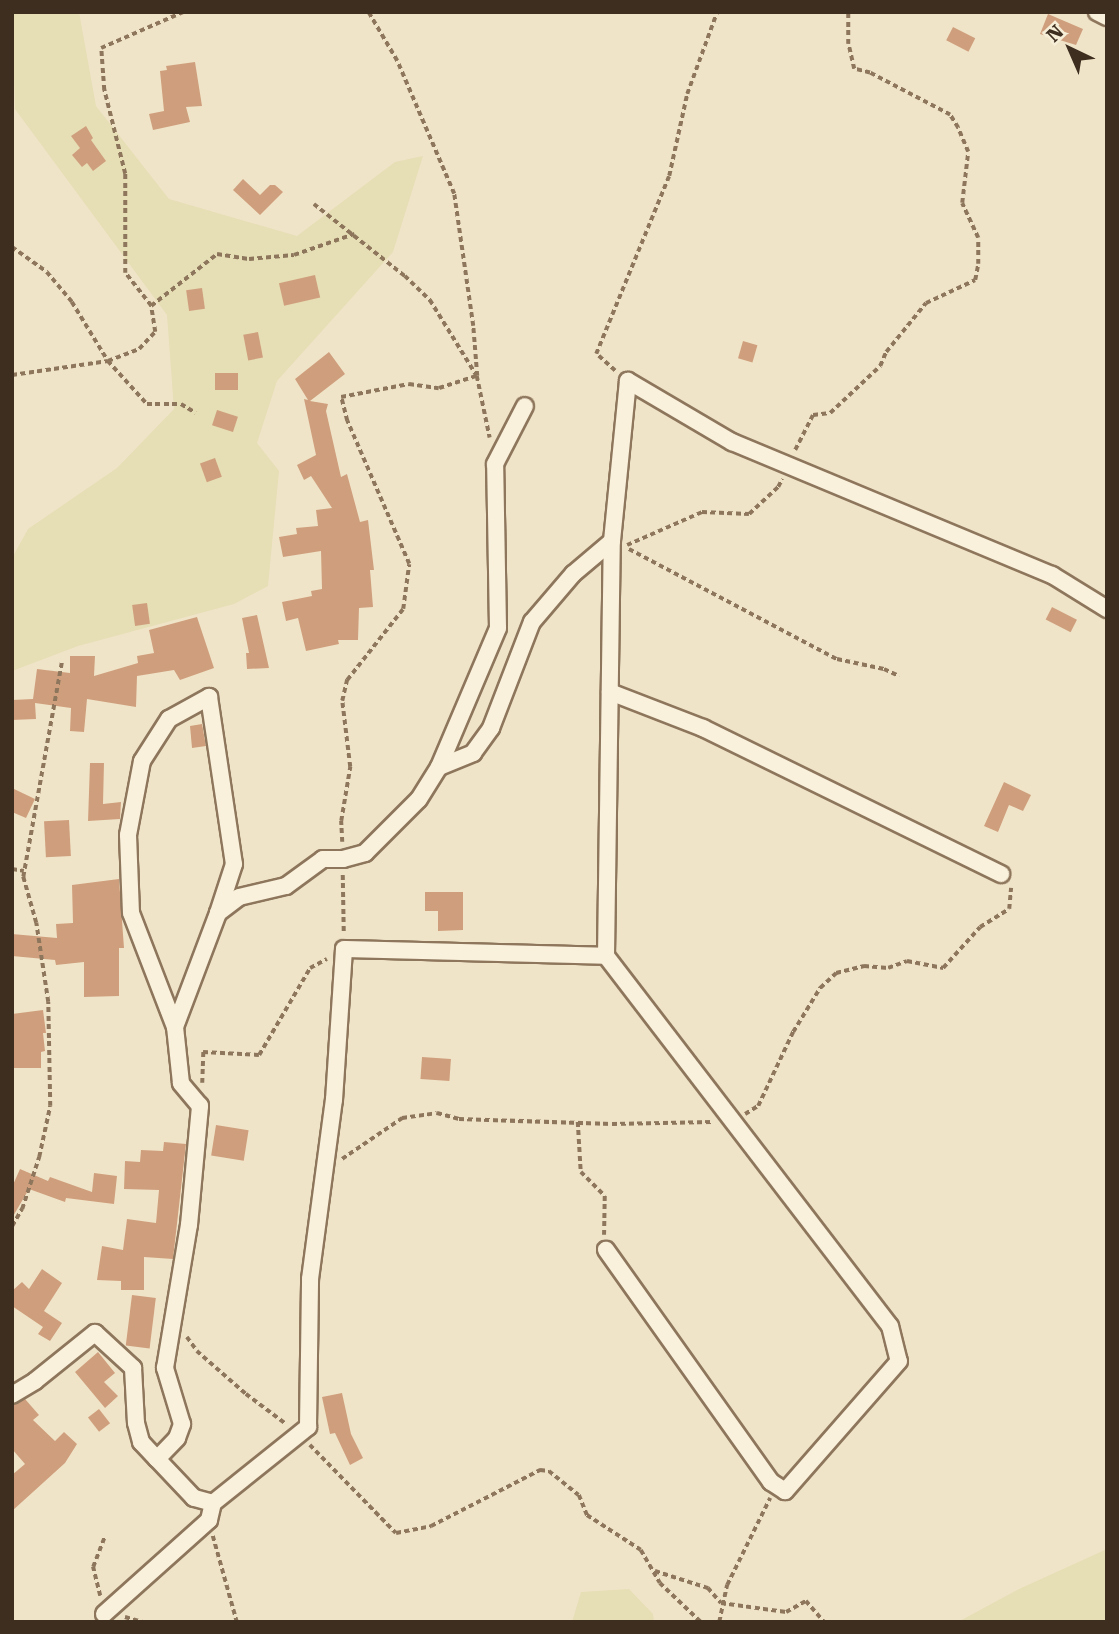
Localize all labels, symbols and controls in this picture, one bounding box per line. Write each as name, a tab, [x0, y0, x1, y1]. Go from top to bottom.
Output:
north arrow	[1035, 14, 1105, 84]
text: N	[1042, 20, 1068, 47]

